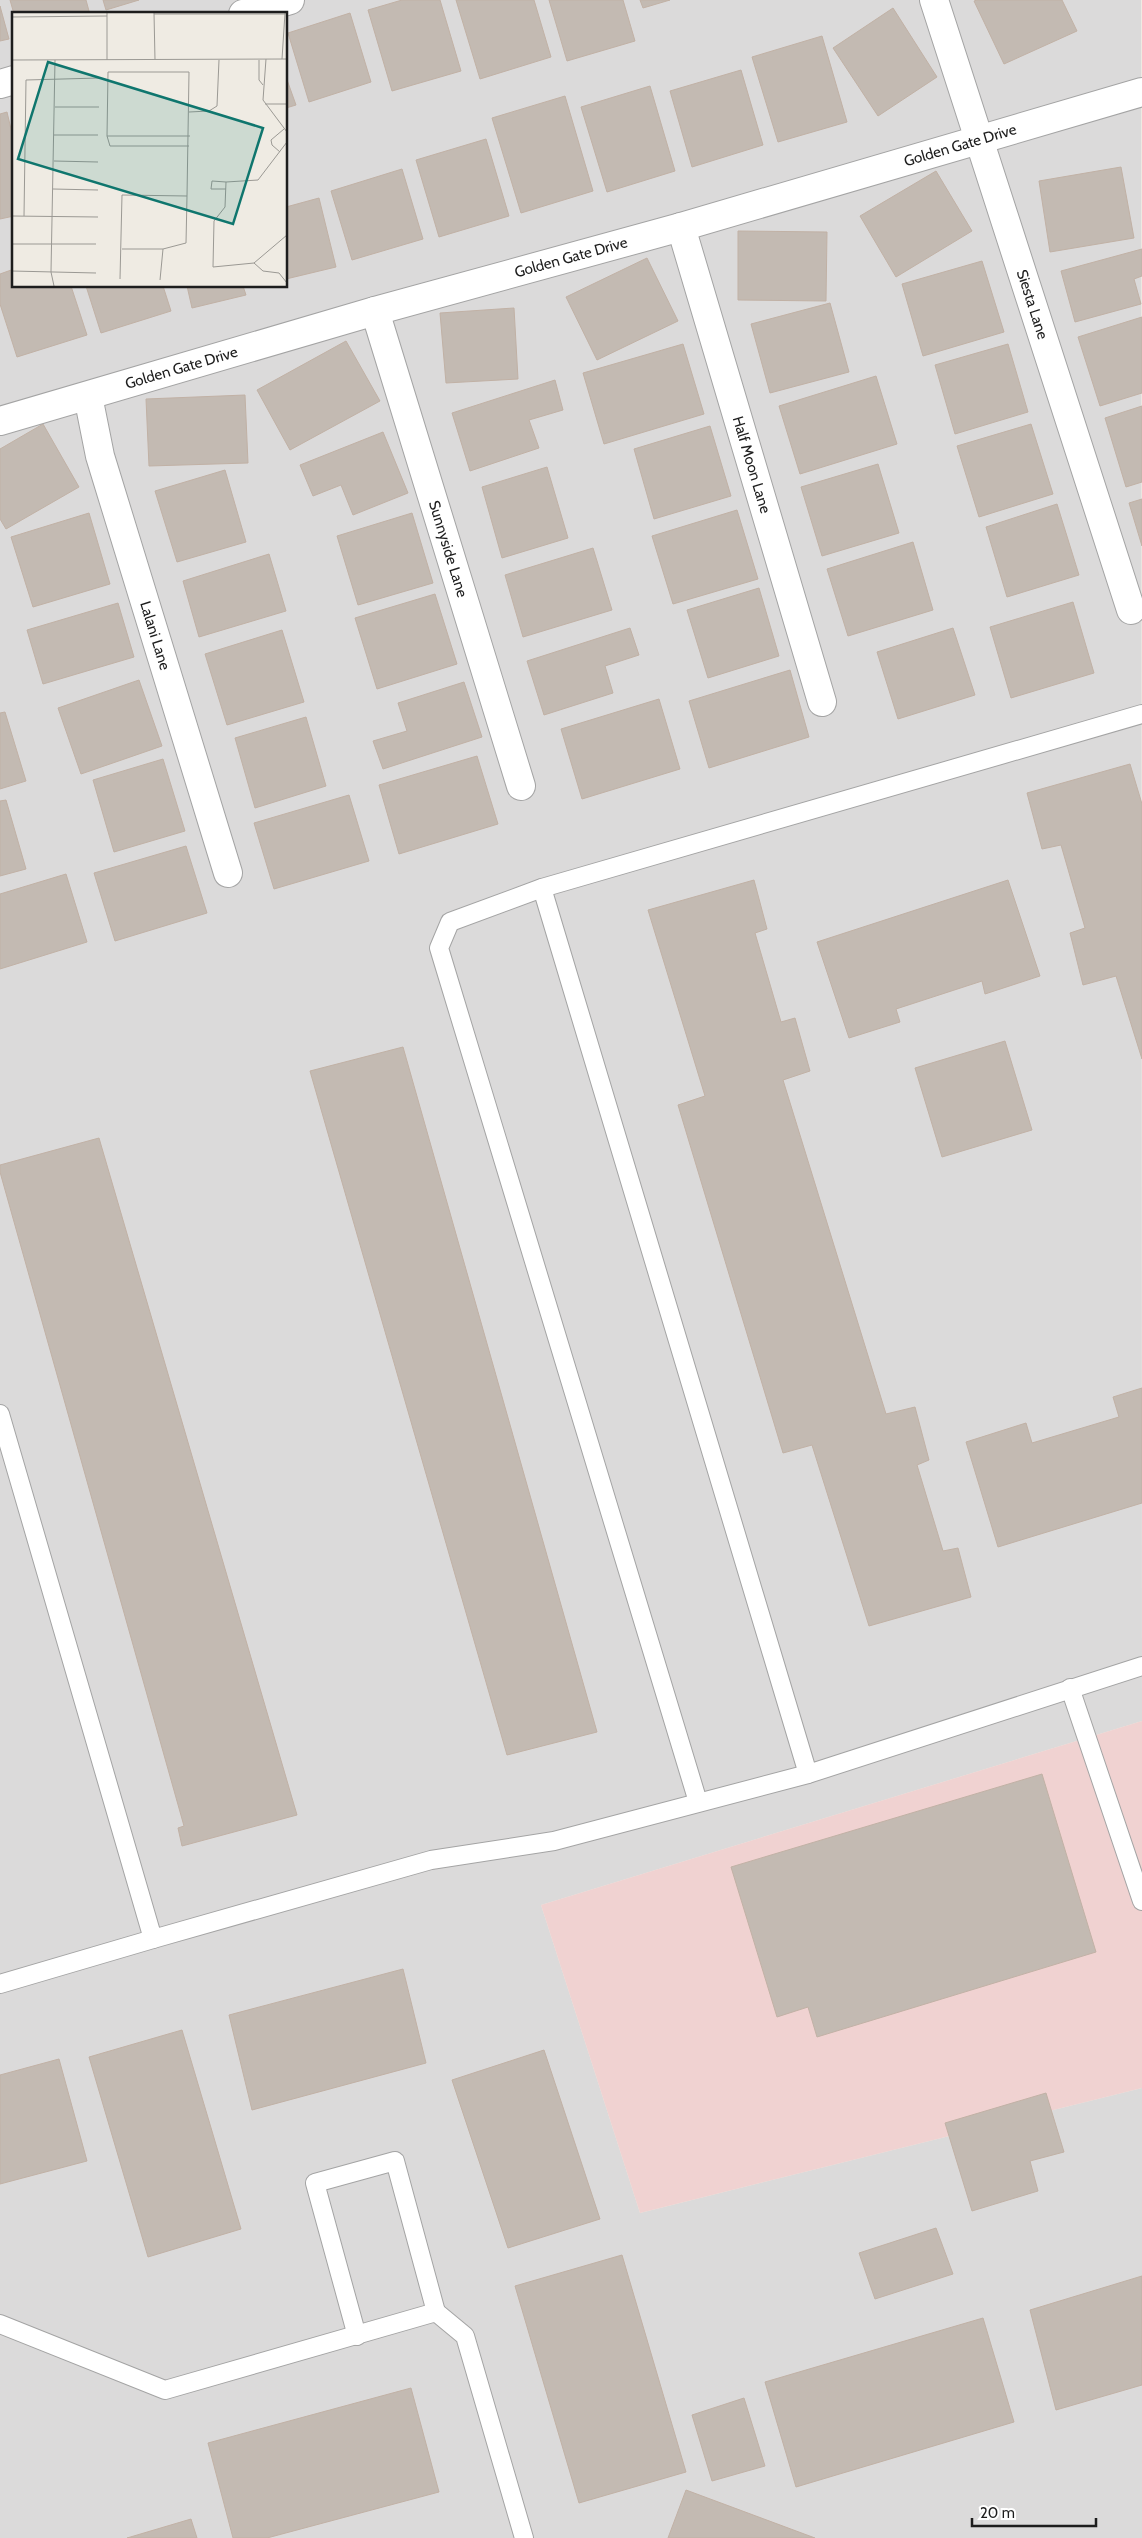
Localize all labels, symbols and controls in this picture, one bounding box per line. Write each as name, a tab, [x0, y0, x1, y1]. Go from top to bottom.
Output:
inset map	[12, 12, 288, 288]
street label: Golden Gate Drive	[902, 120, 1019, 170]
street label: Golden Gate Drive	[512, 233, 630, 281]
street label: Siesta Lane	[1013, 267, 1052, 342]
street label: Golden Gate Drive	[123, 343, 240, 393]
street label: Half Moon Lane	[729, 414, 775, 516]
street label: Sunnyside Lane	[425, 498, 472, 600]
street label: Lalani Lane	[136, 599, 174, 673]
scale bar	[972, 2496, 1096, 2528]
text: 20 m	[980, 2504, 1015, 2522]

